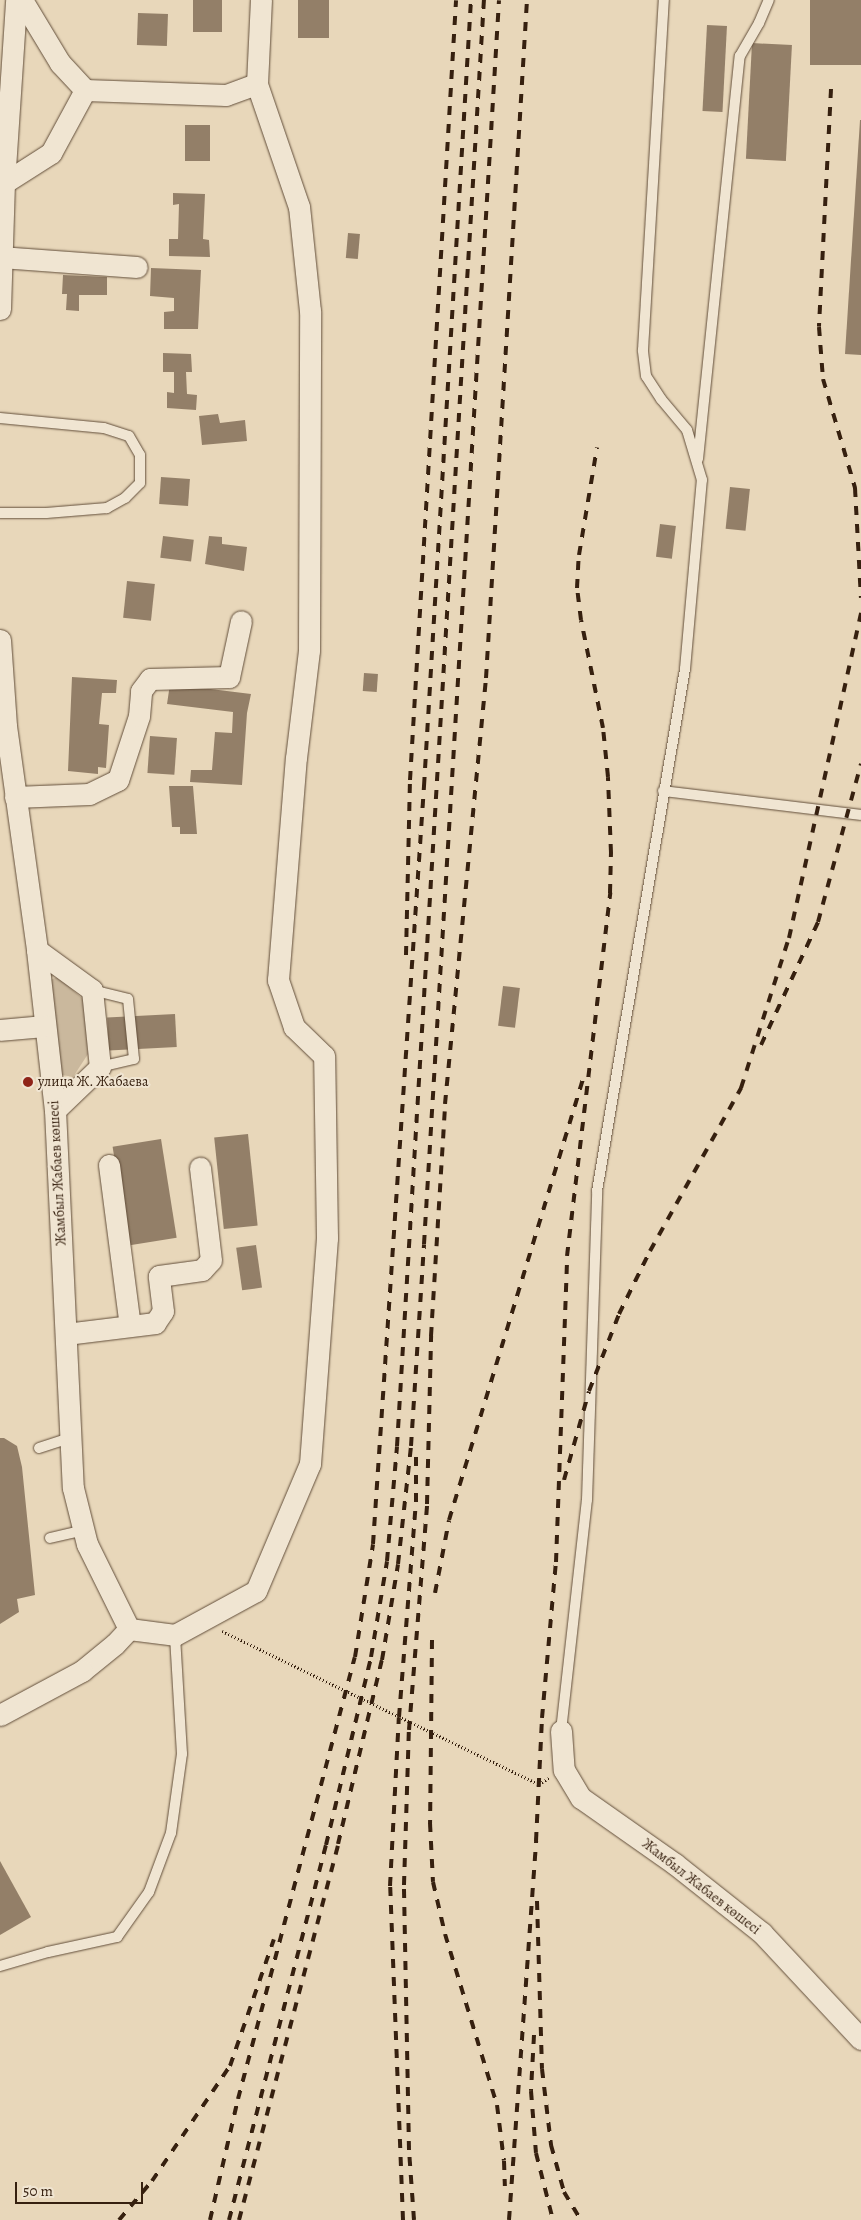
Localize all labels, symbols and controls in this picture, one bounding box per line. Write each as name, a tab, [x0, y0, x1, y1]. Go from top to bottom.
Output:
place label: улица Ж. Жабаева	[38, 1074, 149, 1090]
marker: улица Ж. Жабаева	[22, 1076, 34, 1088]
street label: Жамбыл Жабаев көшесі	[46, 1100, 70, 1246]
street label: Жамбыл Жабаев көшесі	[638, 1836, 764, 1938]
scale bar	[18, 2172, 145, 2204]
text: 50 m	[23, 2181, 53, 2201]

